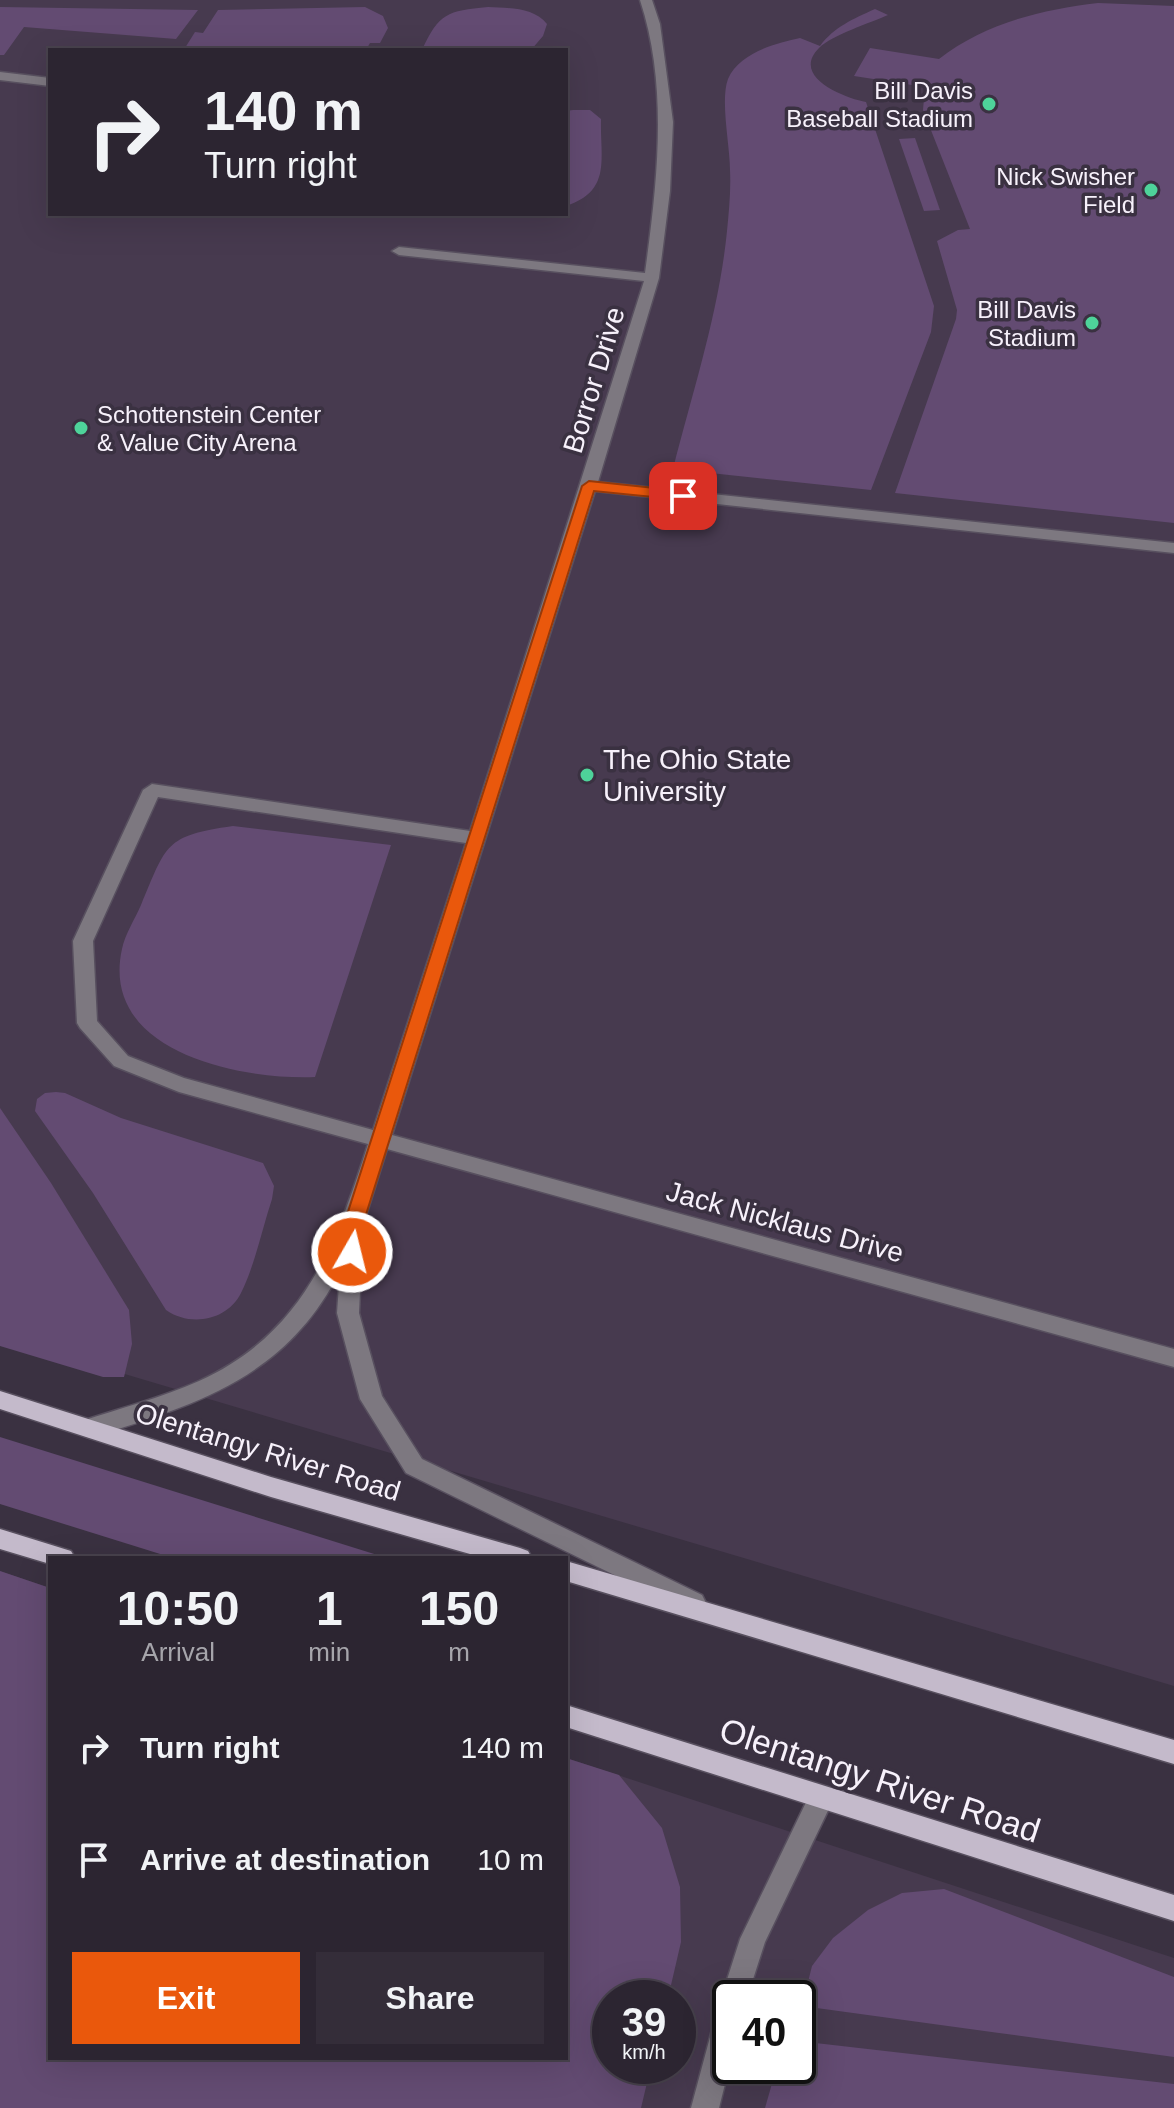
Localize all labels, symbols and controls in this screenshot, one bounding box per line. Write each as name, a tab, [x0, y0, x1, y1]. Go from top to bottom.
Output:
place label: Bill Davis Baseball Stadium	[786, 77, 973, 132]
text: 140 m	[204, 79, 363, 142]
icon: right	[72, 80, 176, 184]
marker: Bill Davis Baseball Stadium	[980, 95, 998, 113]
text: Turn right	[204, 145, 357, 186]
place label: Nick Swisher Field	[996, 163, 1135, 218]
marker: Nick Swisher Field	[1142, 181, 1160, 199]
place label: Bill Davis Stadium	[977, 296, 1076, 351]
street label: Borror Drive	[557, 303, 631, 457]
marker: Bill Davis Stadium	[1083, 314, 1101, 332]
place label: Schottenstein Center & Value City Arena	[97, 401, 321, 456]
marker: Schottenstein Center & Value City Arena	[72, 419, 90, 437]
pin	[649, 462, 717, 530]
icon: arrive	[661, 474, 705, 518]
place label: The Ohio State University	[603, 744, 791, 807]
marker: The Ohio State University	[578, 766, 596, 784]
street label: Jack Nicklaus Drive	[663, 1175, 907, 1269]
position arrow	[310, 1210, 394, 1294]
street label: Olentangy River Road	[132, 1397, 404, 1507]
text: 10:50	[117, 1582, 240, 1635]
text: 1	[316, 1582, 343, 1635]
text: 150	[419, 1582, 499, 1635]
text: Arrival	[141, 1637, 215, 1667]
text: min	[308, 1637, 350, 1667]
text: m	[448, 1637, 470, 1667]
street label: Olentangy River Road	[715, 1710, 1045, 1850]
icon: right	[72, 1726, 116, 1770]
text: Turn right	[140, 1731, 279, 1764]
text: 140 m	[461, 1731, 544, 1764]
icon: arrive	[72, 1838, 116, 1882]
text: Arrive at destination	[140, 1843, 430, 1876]
text: 10 m	[477, 1843, 544, 1876]
button: Exit	[72, 1952, 300, 2044]
button: Share	[316, 1952, 544, 2044]
speed limit sign: 40	[712, 1980, 816, 2084]
text: 39	[622, 2000, 666, 2044]
text: km/h	[622, 2041, 666, 2063]

